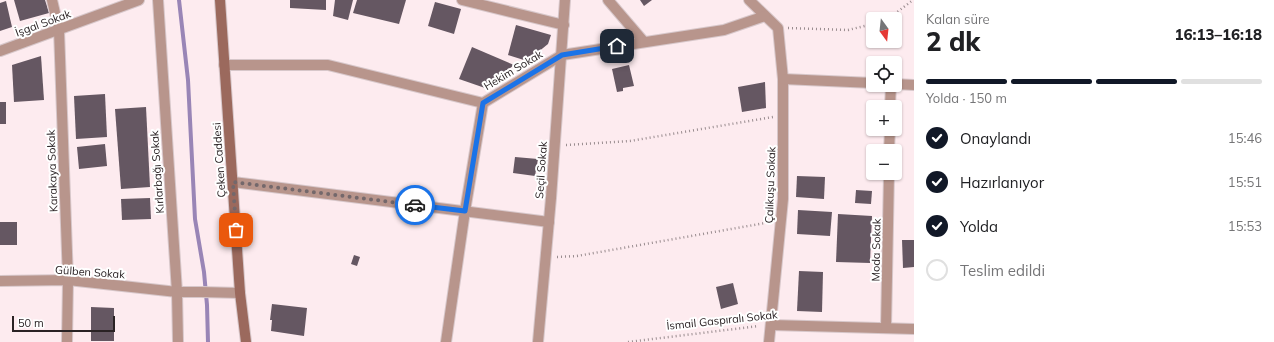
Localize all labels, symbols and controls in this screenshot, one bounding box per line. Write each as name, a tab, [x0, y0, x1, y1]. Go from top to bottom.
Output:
street label: İşgal Sokak	[13, 6, 73, 40]
text: Kalan süre	[926, 11, 990, 27]
north arrow	[866, 12, 902, 48]
map controls	[866, 12, 902, 180]
text: 2 dk	[926, 25, 980, 58]
text: 16:13–16:18	[1175, 25, 1262, 44]
pin	[600, 29, 634, 63]
icon: home	[606, 35, 628, 57]
street label: Hekim Sokak	[481, 47, 545, 93]
button: locate	[866, 56, 902, 92]
text: Yolda · 150 m	[926, 90, 1007, 106]
button: +	[866, 100, 902, 136]
street label: Çeken Caddesi	[209, 122, 229, 198]
icon: check	[926, 127, 948, 149]
street label: Karakaya Sokak	[44, 129, 60, 212]
text: Onaylandı	[960, 129, 1031, 148]
street label: Kırlarbağı Sokak	[147, 130, 167, 214]
text: 15:46	[1228, 130, 1262, 146]
street label: Seçil Sokak	[532, 141, 550, 199]
button: −	[866, 144, 902, 180]
street label: Çalıkuşu Sokak	[762, 146, 778, 224]
icon: check	[926, 171, 948, 193]
text: Hazırlanıyor	[960, 173, 1044, 192]
text: 15:51	[1228, 174, 1262, 190]
courier	[395, 185, 435, 225]
icon: car	[404, 194, 426, 216]
pin	[219, 213, 253, 247]
icon: check	[926, 215, 948, 237]
text: Yolda	[960, 217, 998, 236]
street label: Moda Sokak	[868, 218, 884, 282]
text: 15:53	[1228, 218, 1262, 234]
icon: bag	[225, 219, 247, 241]
text: Teslim edildi	[960, 261, 1045, 280]
street label: Gülben Sokak	[55, 263, 126, 281]
street label: İsmail Gaspıralı Sokak	[666, 307, 779, 333]
scale bar	[12, 314, 115, 333]
text: 50 m	[18, 316, 44, 330]

